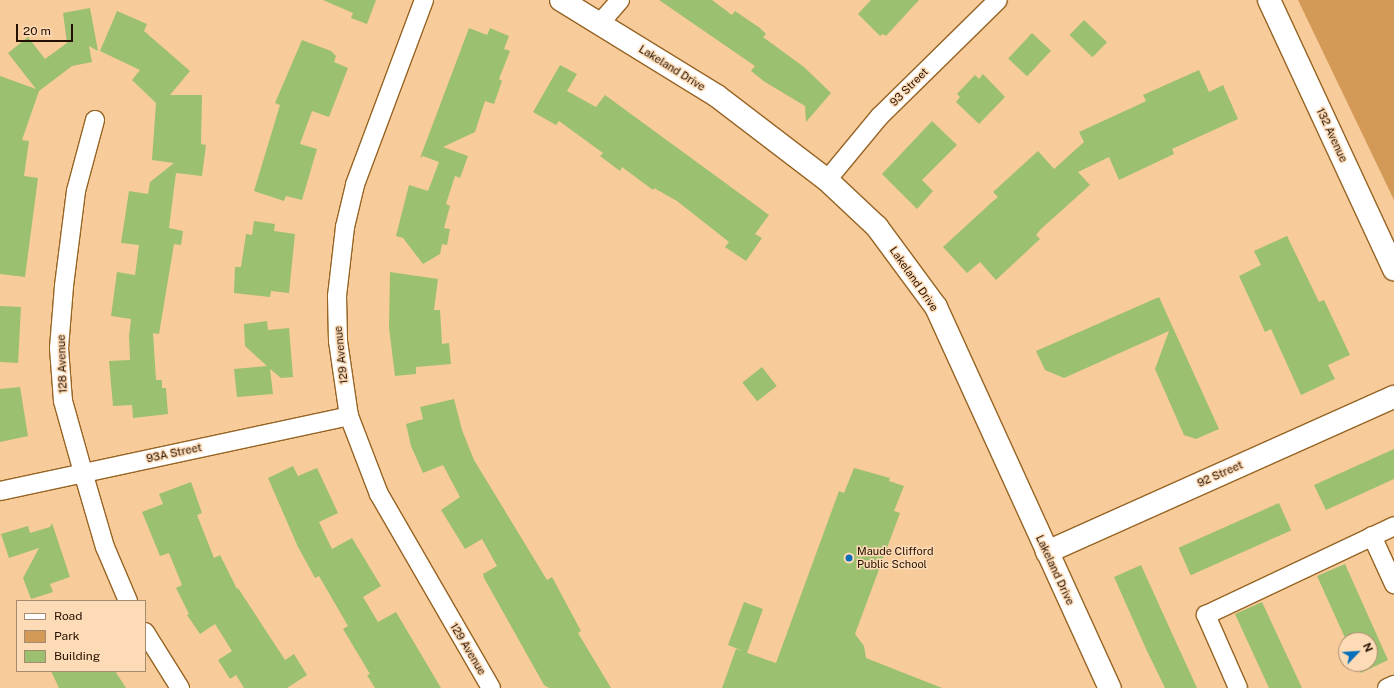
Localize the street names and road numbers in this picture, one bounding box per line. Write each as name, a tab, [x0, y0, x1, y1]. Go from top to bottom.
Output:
street label: Lakeland Drive	[636, 42, 708, 94]
street label: 93 Street	[887, 65, 931, 109]
street label: 132 Avenue	[1314, 106, 1350, 164]
street label: Lakeland Drive	[887, 244, 941, 314]
street label: 129 Avenue	[331, 325, 351, 385]
street label: 128 Avenue	[54, 334, 70, 394]
street label: 93A Street	[145, 441, 203, 465]
street label: 92 Street	[1195, 458, 1245, 490]
street label: Lakeland Drive	[1033, 533, 1077, 607]
street label: 129 Avenue	[447, 621, 489, 677]

